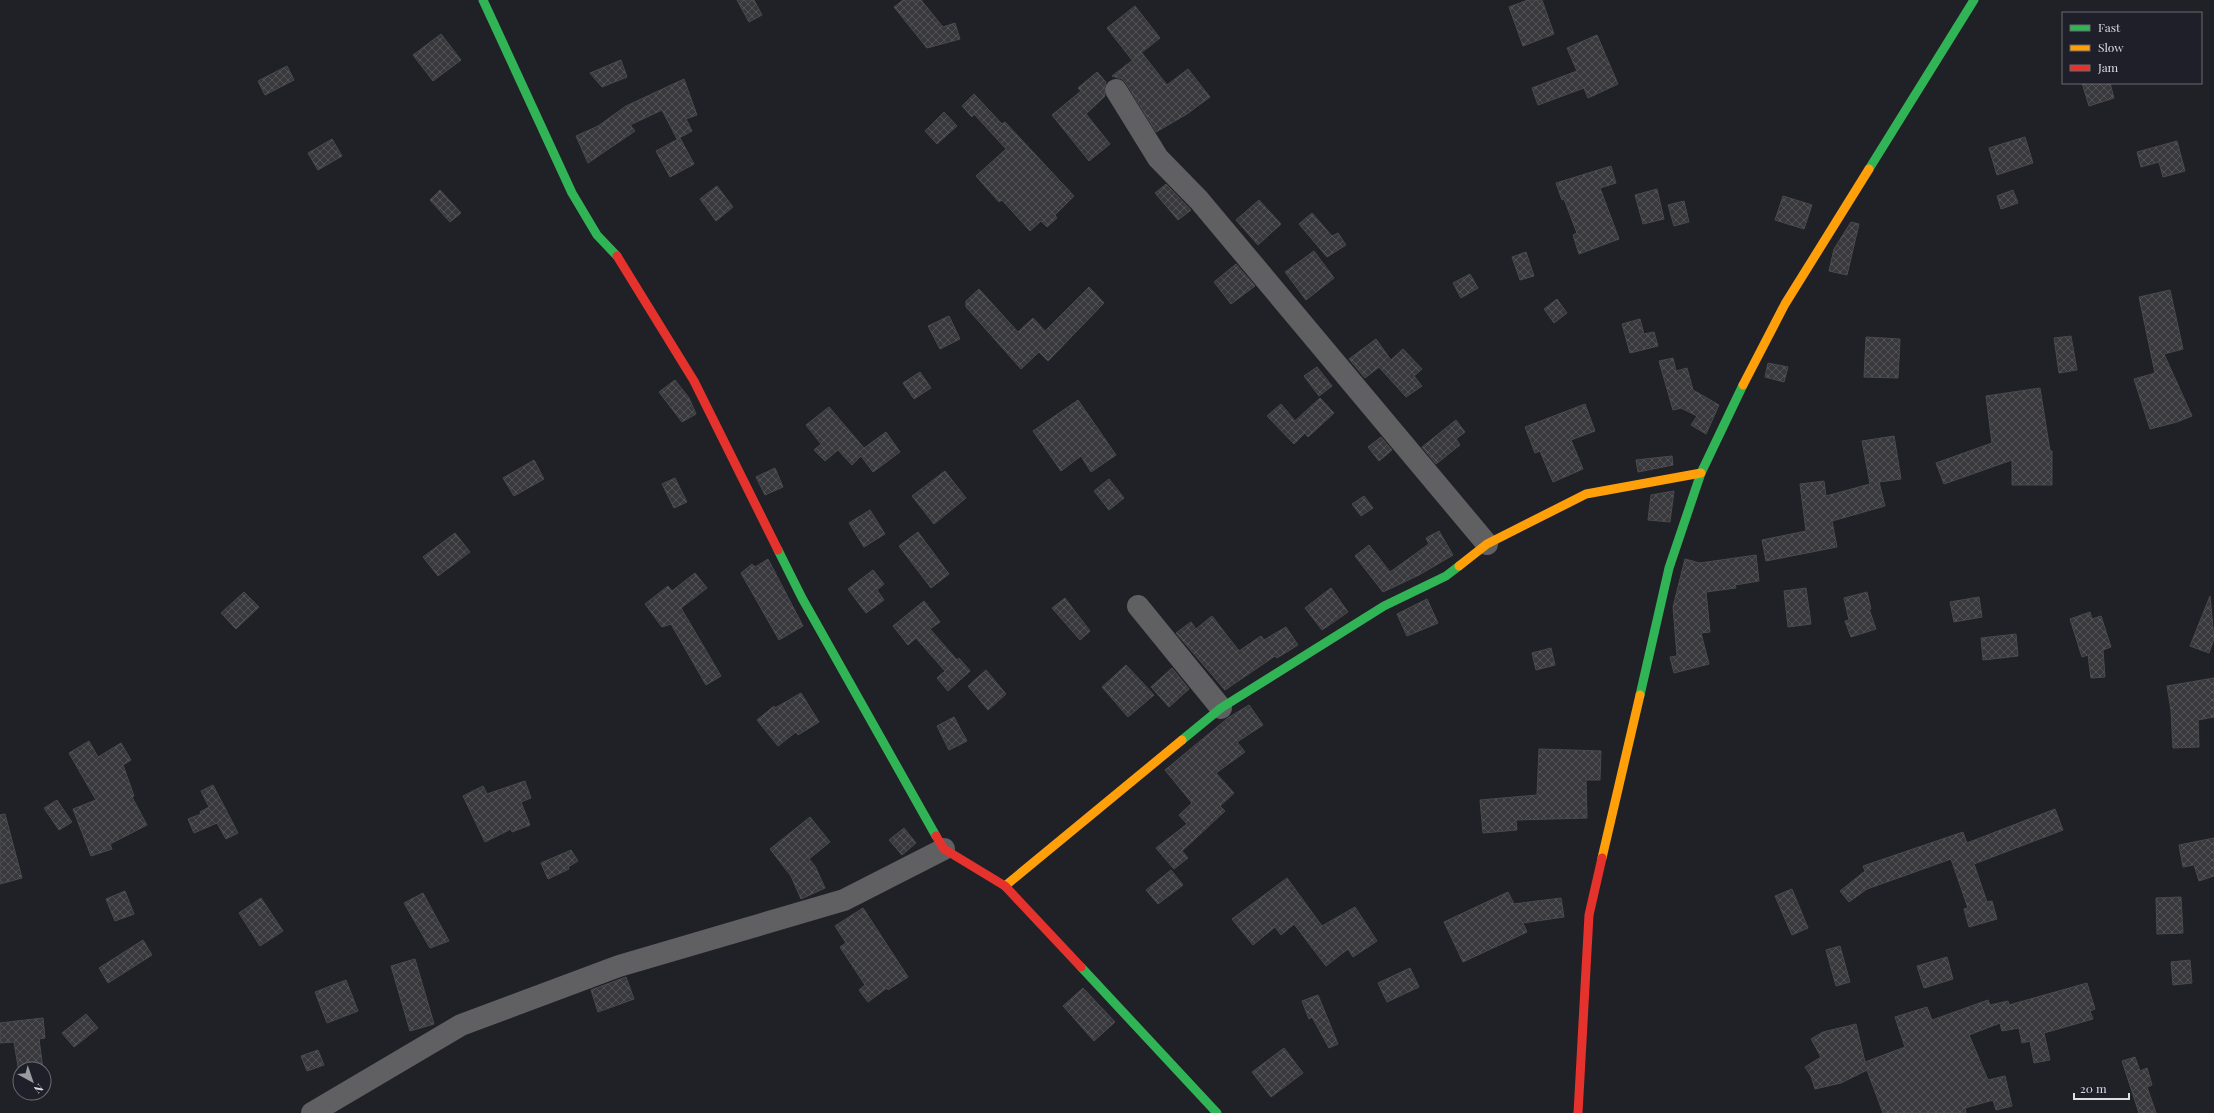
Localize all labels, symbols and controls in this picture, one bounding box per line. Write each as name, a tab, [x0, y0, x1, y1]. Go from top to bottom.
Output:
legend	[2062, 12, 2202, 84]
text: Fast	[2098, 19, 2121, 35]
text: Slow	[2098, 39, 2124, 55]
text: Jam	[2097, 59, 2119, 75]
north arrow	[12, 1061, 52, 1101]
scale bar	[2074, 1075, 2129, 1101]
text: 20 m	[2080, 1080, 2107, 1096]
text: N	[31, 1081, 47, 1097]

